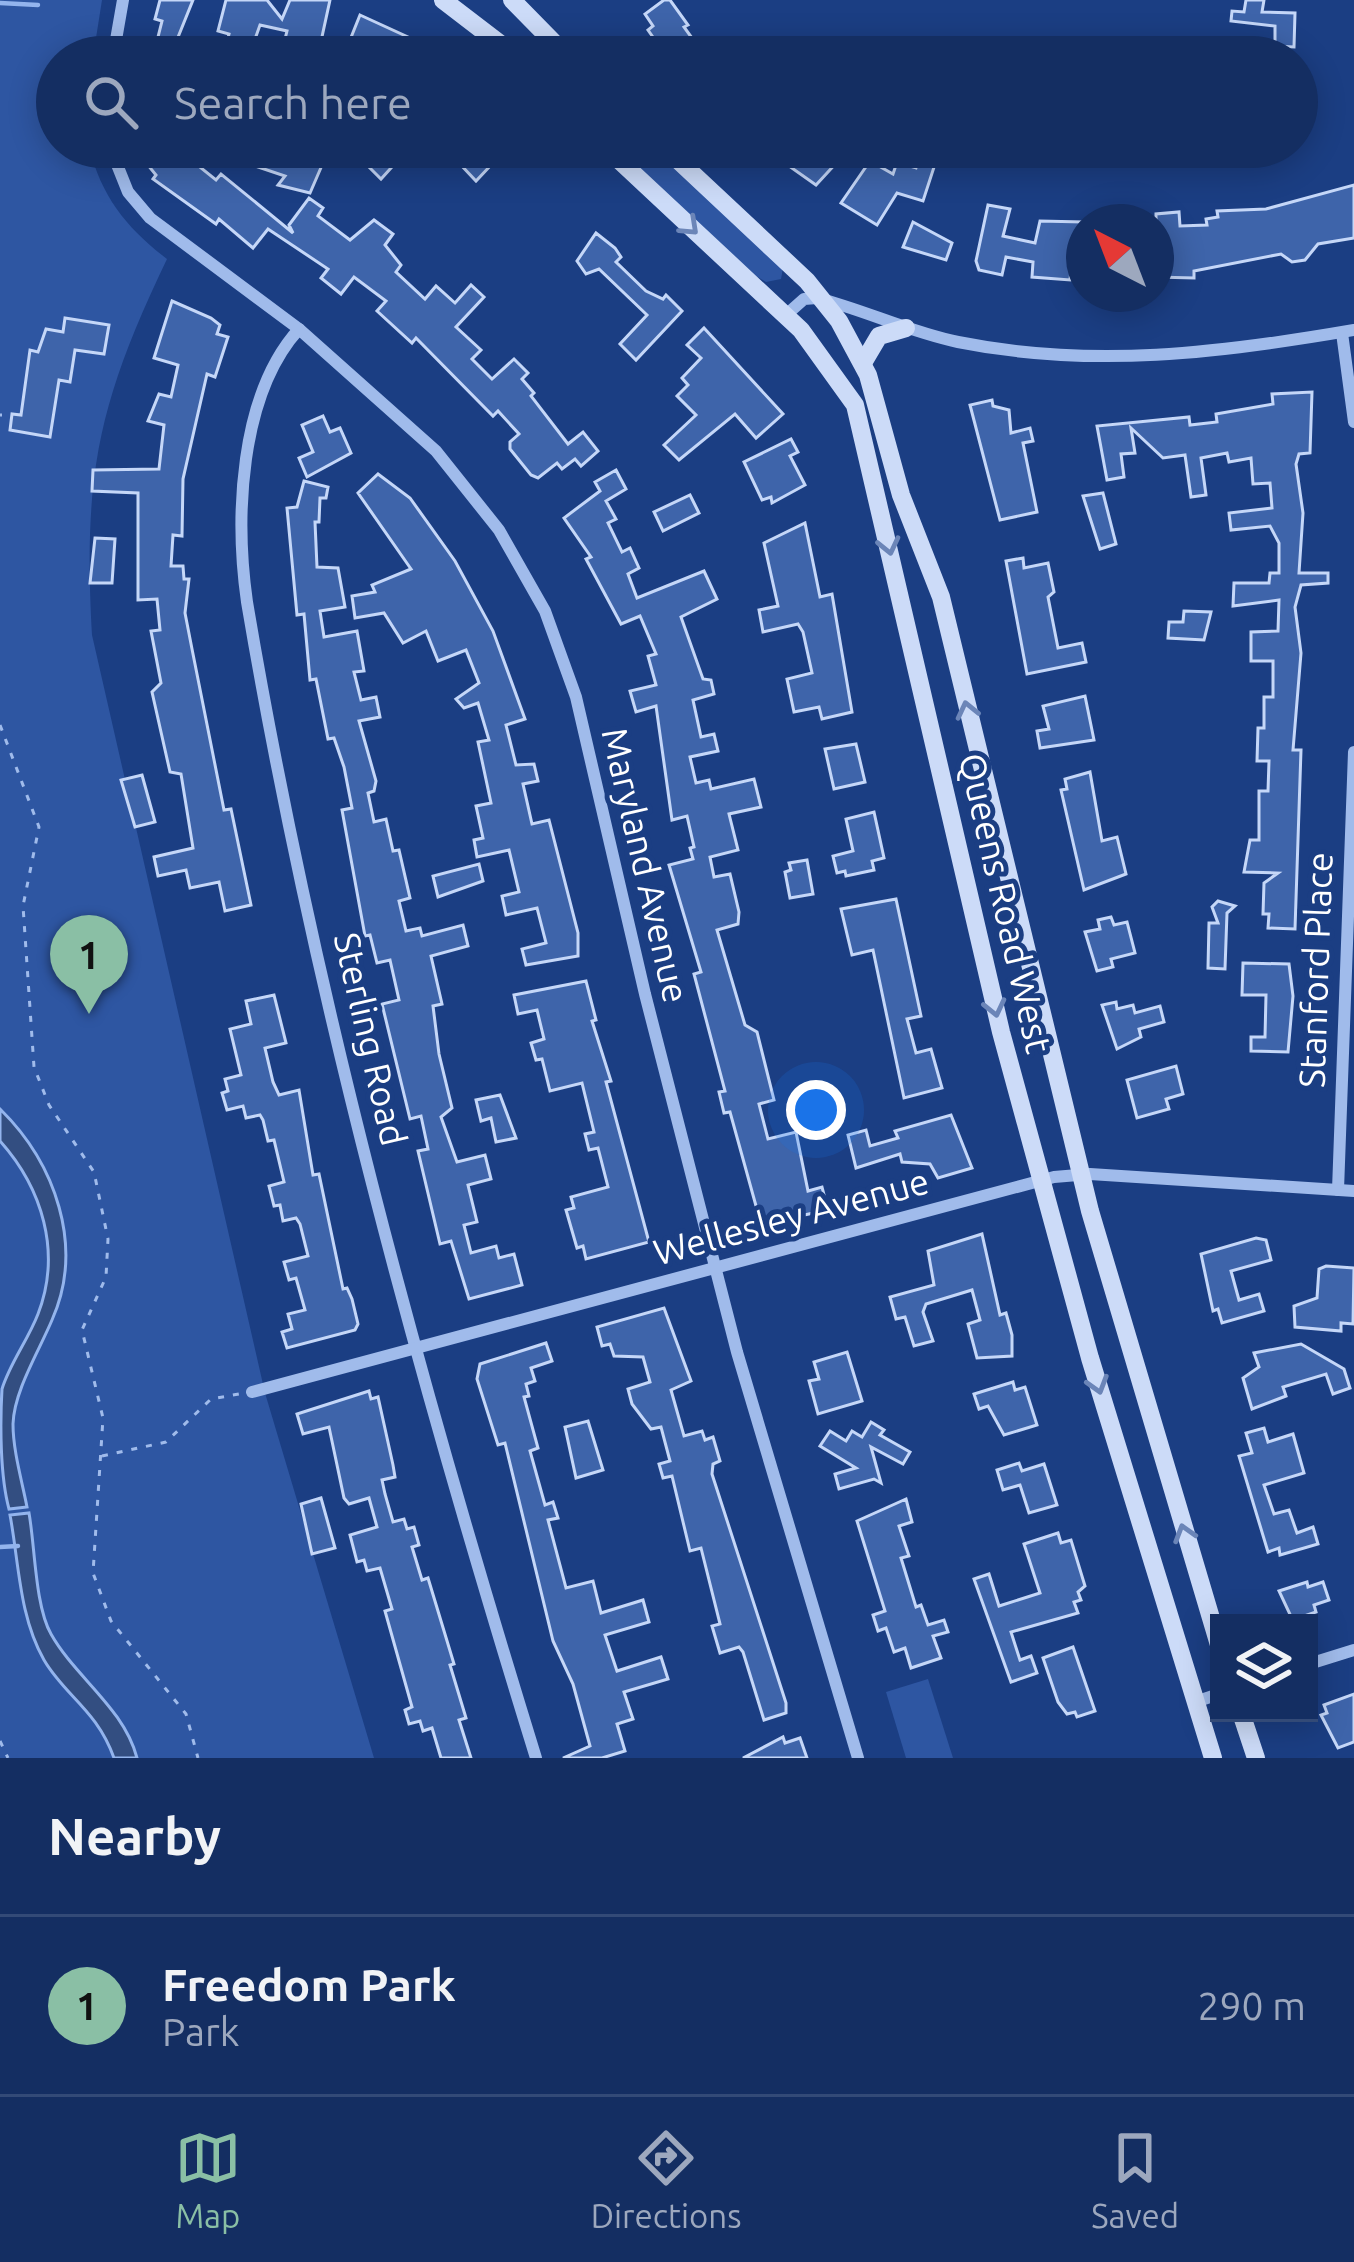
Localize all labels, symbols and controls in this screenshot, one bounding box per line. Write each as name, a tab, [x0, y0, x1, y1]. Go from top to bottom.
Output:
search box	[36, 36, 1318, 168]
icon: search	[78, 69, 144, 135]
text: Search here	[174, 77, 412, 128]
north arrow	[1066, 204, 1174, 312]
one-way arrow	[677, 213, 698, 234]
one-way arrow	[876, 536, 901, 556]
one-way arrow	[956, 700, 981, 720]
street label: Maryland Avenue	[594, 724, 698, 1006]
street label: Queens Road West	[952, 749, 1060, 1057]
street label: Stanford Place	[1290, 852, 1340, 1088]
pin: 1	[50, 915, 128, 1014]
street label: Sterling Road	[327, 929, 415, 1149]
one-way arrow	[982, 998, 1007, 1018]
your location	[786, 1080, 846, 1140]
street label: Wellesley Avenue	[649, 1160, 933, 1272]
one-way arrow	[1084, 1374, 1109, 1395]
one-way arrow	[1173, 1523, 1198, 1544]
map controls	[1210, 1614, 1318, 1722]
button: layers	[1210, 1614, 1318, 1722]
text: Nearby	[48, 1807, 221, 1865]
text: Freedom Park	[162, 1959, 456, 2010]
text: 1	[76, 1984, 98, 2027]
text: 290 m	[1197, 1984, 1306, 2027]
text: Park	[162, 2010, 240, 2053]
tab: Map	[175, 2125, 241, 2234]
tab: Directions	[591, 2125, 741, 2234]
tab: Saved	[1091, 2125, 1179, 2234]

